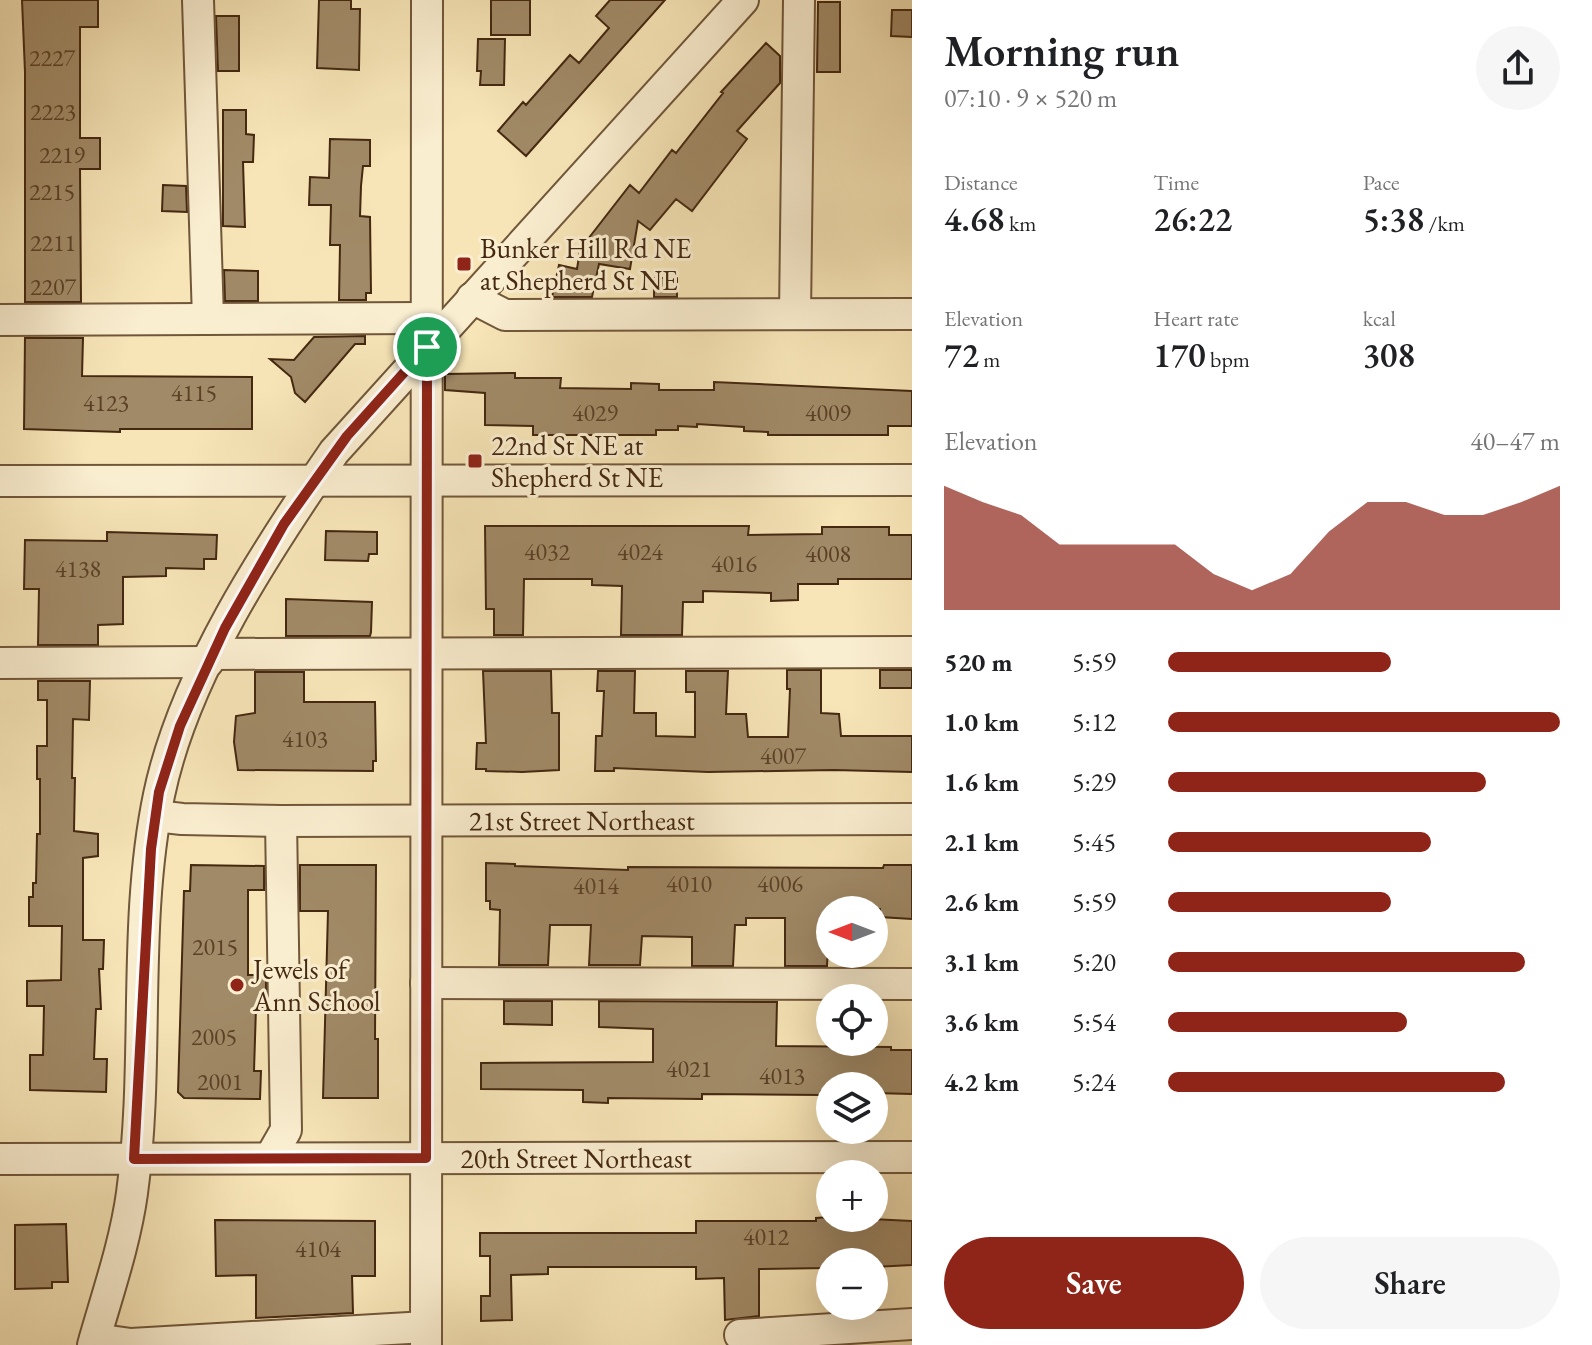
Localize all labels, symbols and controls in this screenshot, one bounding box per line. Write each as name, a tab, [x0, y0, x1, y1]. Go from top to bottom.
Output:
text: Morning run	[944, 22, 1180, 79]
button: share	[1476, 26, 1560, 110]
house number: 2227	[29, 42, 76, 73]
text: 07:10 · 9 × 520 m	[944, 81, 1117, 115]
house number: 2223	[30, 96, 76, 127]
house number: 2219	[39, 139, 86, 170]
text: Distance	[944, 168, 1017, 197]
text: Time	[1153, 168, 1199, 197]
text: Pace	[1363, 168, 1400, 197]
house number: 2215	[29, 176, 75, 207]
text: 4.68	[944, 197, 1005, 241]
text: 26:22	[1153, 197, 1232, 241]
text: 5:38	[1363, 197, 1424, 241]
text: km	[1005, 209, 1036, 238]
text: /km	[1424, 209, 1465, 238]
house number: 2211	[30, 227, 76, 258]
place label: Bunker Hill Rd NE at Shepherd St NE	[480, 230, 691, 298]
marker: Bunker Hill Rd NE at Shepherd St NE	[455, 255, 473, 273]
house number: 2207	[30, 271, 77, 302]
text: Elevation	[944, 304, 1023, 333]
text: Heart rate	[1153, 304, 1239, 333]
text: kcal	[1363, 304, 1396, 333]
pin	[393, 313, 461, 381]
icon: arrive	[405, 325, 449, 369]
text: 72	[944, 333, 979, 377]
text: 170	[1153, 333, 1206, 377]
text: 308	[1363, 333, 1415, 377]
text: m	[979, 345, 1000, 374]
text: bpm	[1206, 345, 1250, 374]
house number: 4115	[171, 377, 217, 408]
house number: 4123	[83, 387, 129, 418]
house number: 4029	[572, 397, 619, 428]
house number: 4009	[805, 397, 852, 428]
text: Elevation	[944, 424, 1038, 458]
text: 40–47 m	[1470, 424, 1560, 458]
place label: 22nd St NE at Shepherd St NE	[491, 427, 664, 495]
marker: 22nd St NE at Shepherd St NE	[466, 452, 484, 470]
house number: 4032	[524, 536, 571, 567]
house number: 4024	[617, 536, 664, 567]
house number: 4008	[805, 538, 851, 569]
house number: 4016	[711, 548, 757, 579]
house number: 4138	[55, 553, 101, 584]
text: 520 m	[944, 645, 1012, 679]
text: 5:59	[1072, 645, 1116, 679]
text: 1.0 km	[944, 705, 1019, 739]
text: 5:12	[1072, 705, 1116, 739]
house number: 4103	[282, 723, 328, 754]
house number: 4007	[760, 740, 807, 771]
text: 1.6 km	[944, 765, 1019, 799]
text: 5:29	[1072, 765, 1116, 799]
street label: 21st Street Northeast	[469, 802, 695, 838]
text: 2.1 km	[944, 825, 1019, 859]
text: 5:45	[1072, 825, 1116, 859]
house number: 4010	[666, 868, 712, 899]
house number: 4006	[757, 868, 803, 899]
house number: 4014	[573, 870, 620, 901]
text: 2.6 km	[944, 885, 1019, 919]
text: 5:59	[1072, 885, 1116, 919]
north arrow	[816, 896, 888, 968]
map controls	[816, 896, 888, 1320]
house number: 2015	[192, 931, 238, 962]
text: 3.1 km	[944, 945, 1019, 979]
text: 5:20	[1072, 945, 1116, 979]
place label: Jewels of Ann School	[251, 951, 381, 1019]
marker: Jewels of Ann School	[228, 976, 246, 994]
button: locate	[816, 984, 888, 1056]
text: 3.6 km	[944, 1005, 1019, 1039]
text: 5:54	[1072, 1005, 1116, 1039]
house number: 2005	[191, 1021, 237, 1052]
house number: 4021	[666, 1053, 712, 1084]
house number: 4013	[759, 1060, 805, 1091]
text: 4.2 km	[944, 1065, 1019, 1099]
text: 5:24	[1072, 1065, 1116, 1099]
house number: 2001	[197, 1066, 243, 1097]
button: layers	[816, 1072, 888, 1144]
street label: 20th Street Northeast	[460, 1139, 692, 1176]
button: +	[816, 1160, 888, 1232]
house number: 4012	[743, 1221, 790, 1252]
house number: 4104	[295, 1233, 342, 1264]
button: Save	[944, 1237, 1244, 1329]
button: Share	[1260, 1237, 1560, 1329]
button: −	[816, 1248, 888, 1320]

